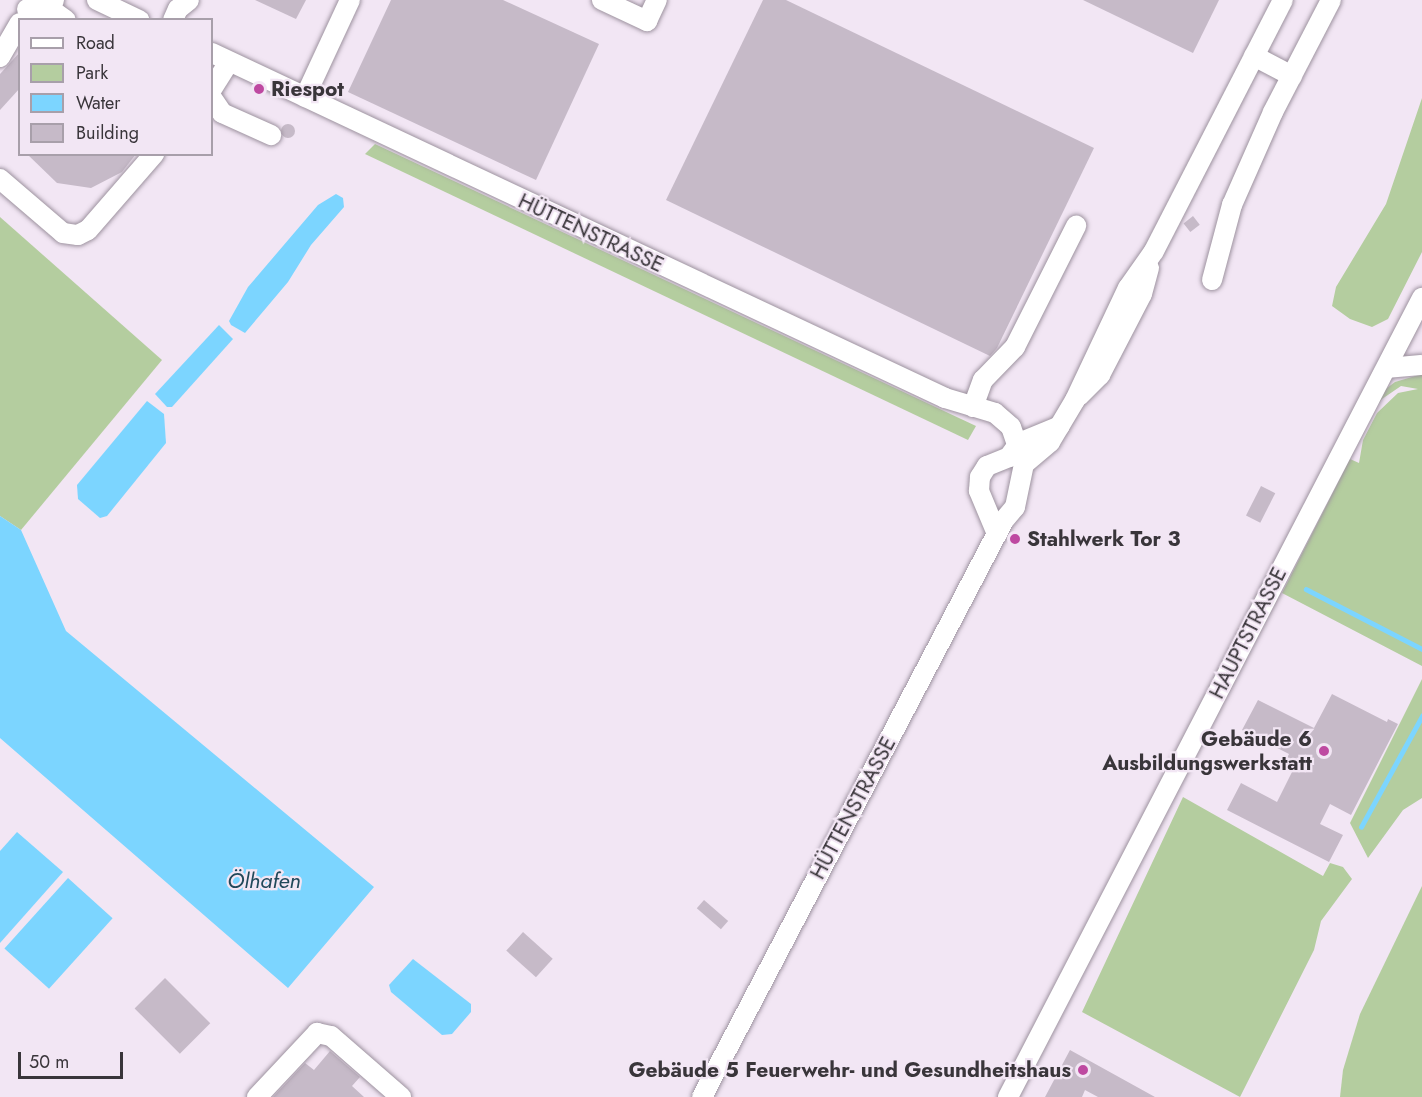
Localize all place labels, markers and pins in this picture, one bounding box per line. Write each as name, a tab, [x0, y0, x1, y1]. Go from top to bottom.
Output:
place label: Riespot	[271, 76, 344, 102]
marker: Riespot	[252, 82, 266, 96]
place label: Stahlwerk Tor 3	[1027, 526, 1181, 552]
marker: Stahlwerk Tor 3	[1008, 532, 1022, 546]
place label: Gebäude 6 Ausbildungswerkstatt	[1102, 726, 1312, 776]
marker: Gebäude 6 Ausbildungswerkstatt	[1317, 744, 1331, 758]
place label: Gebäude 5 Feuerwehr- und Gesundheitshaus	[628, 1057, 1071, 1083]
marker: Gebäude 5 Feuerwehr- und Gesundheitshaus	[1076, 1063, 1090, 1077]

